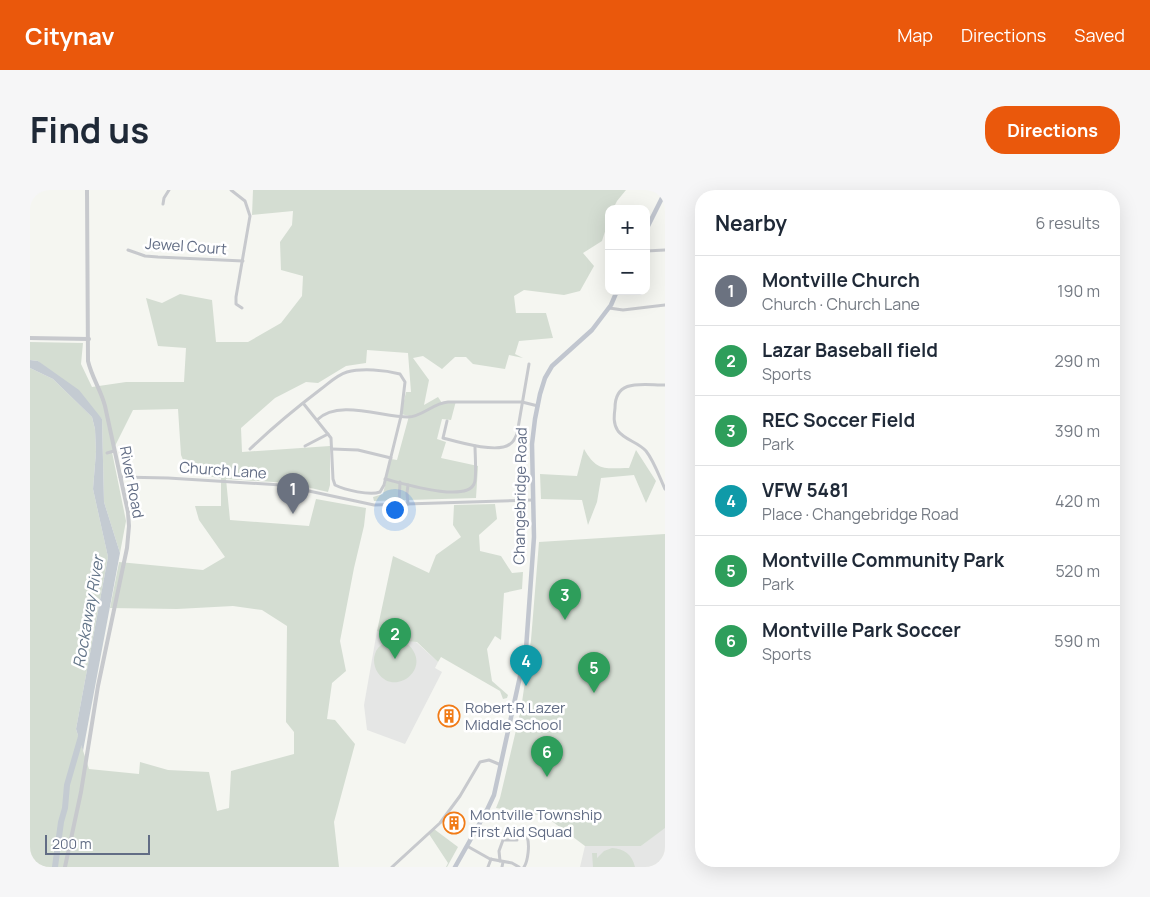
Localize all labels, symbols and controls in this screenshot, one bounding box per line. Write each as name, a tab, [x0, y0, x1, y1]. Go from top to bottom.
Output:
text: Citynav	[25, 19, 115, 52]
text: Map	[897, 23, 933, 47]
text: Directions	[961, 23, 1046, 47]
text: Saved	[1074, 23, 1125, 47]
text: Find us	[30, 106, 149, 154]
button: Directions	[985, 106, 1120, 154]
map controls	[605, 205, 650, 295]
button: +	[605, 205, 650, 250]
text: Nearby	[715, 209, 787, 237]
text: 6 results	[1035, 212, 1100, 234]
street label: Jewel Court	[144, 233, 228, 259]
button: −	[605, 250, 650, 295]
text: Montville Church	[762, 267, 920, 293]
text: 1	[727, 280, 735, 302]
text: 190 m	[1057, 280, 1100, 302]
text: Church · Church Lane	[762, 293, 920, 315]
text: Lazar Baseball field	[762, 337, 938, 363]
text: 2	[726, 350, 736, 372]
text: 290 m	[1054, 350, 1100, 372]
text: Sports	[762, 363, 811, 385]
text: REC Soccer Field	[762, 407, 915, 433]
text: 3	[726, 420, 736, 442]
text: 390 m	[1055, 420, 1100, 442]
street label: Changebridge Road	[508, 427, 532, 565]
text: Park	[762, 433, 794, 455]
street label: River Road	[115, 444, 149, 520]
street label: Church Lane	[179, 456, 268, 484]
pin: 1	[277, 473, 309, 514]
text: VFW 5481	[762, 477, 849, 503]
text: 4	[726, 490, 736, 512]
text: 420 m	[1055, 490, 1100, 512]
your location	[382, 497, 408, 523]
text: Place · Changebridge Road	[762, 503, 959, 525]
text: Montville Community Park	[762, 547, 1004, 573]
water label: Rockaway River	[67, 552, 109, 670]
text: 5	[726, 560, 736, 582]
text: 520 m	[1056, 560, 1100, 582]
text: Park	[762, 573, 794, 595]
pin: 3	[549, 579, 581, 620]
text: Montville Park Soccer	[762, 617, 961, 643]
pin: 2	[379, 618, 411, 659]
text: 6	[726, 630, 736, 652]
text: 590 m	[1054, 630, 1100, 652]
text: Sports	[762, 643, 811, 665]
pin: 4	[510, 645, 542, 686]
pin: 5	[578, 652, 610, 693]
place label: Robert R Lazer Middle School	[465, 697, 566, 735]
building icon: Robert R Lazer Middle School	[437, 704, 461, 728]
pin: 6	[531, 736, 563, 777]
place label: Montville Township First Aid Squad	[470, 804, 602, 842]
building icon: Montville Township First Aid Squad	[442, 811, 466, 835]
scale bar	[45, 832, 150, 855]
text: 200 m	[52, 834, 92, 853]

